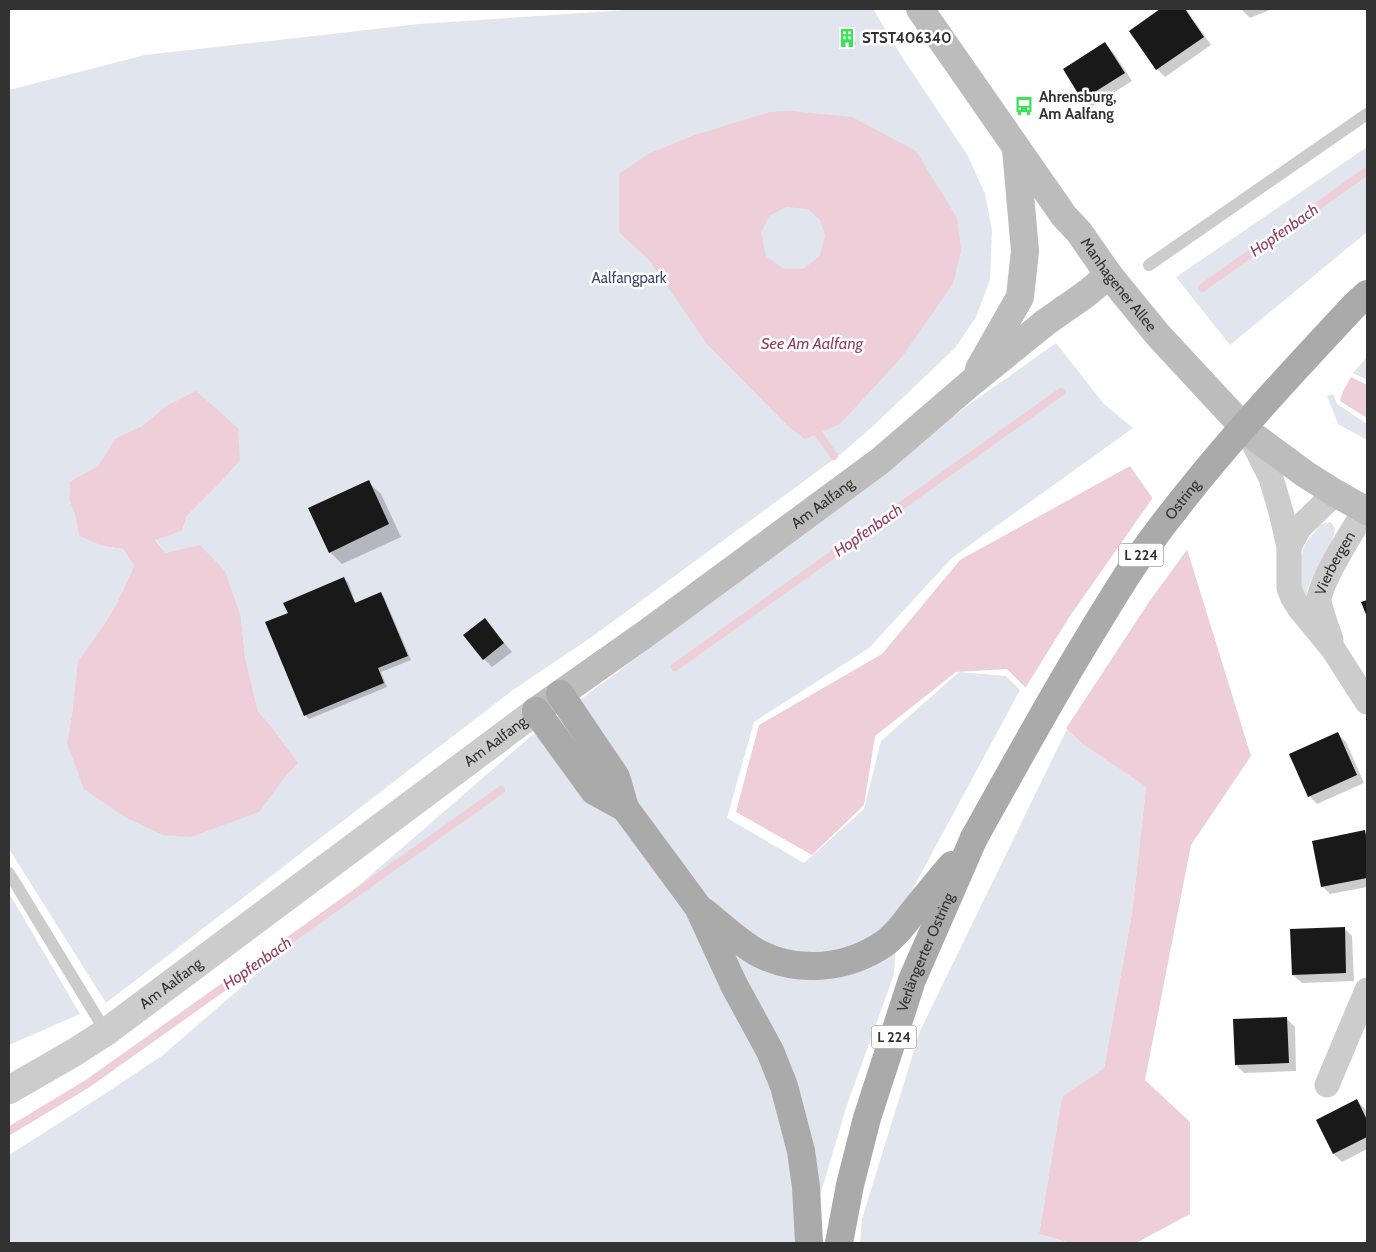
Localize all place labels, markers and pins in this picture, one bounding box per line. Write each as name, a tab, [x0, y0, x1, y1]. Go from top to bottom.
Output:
building icon: STST406340	[836, 27, 858, 49]
place label: STST406340	[862, 29, 952, 47]
place label: Ahrensburg, Am Aalfang	[1039, 88, 1117, 123]
bus stop icon: Ahrensburg, Am Aalfang	[1013, 95, 1035, 117]

